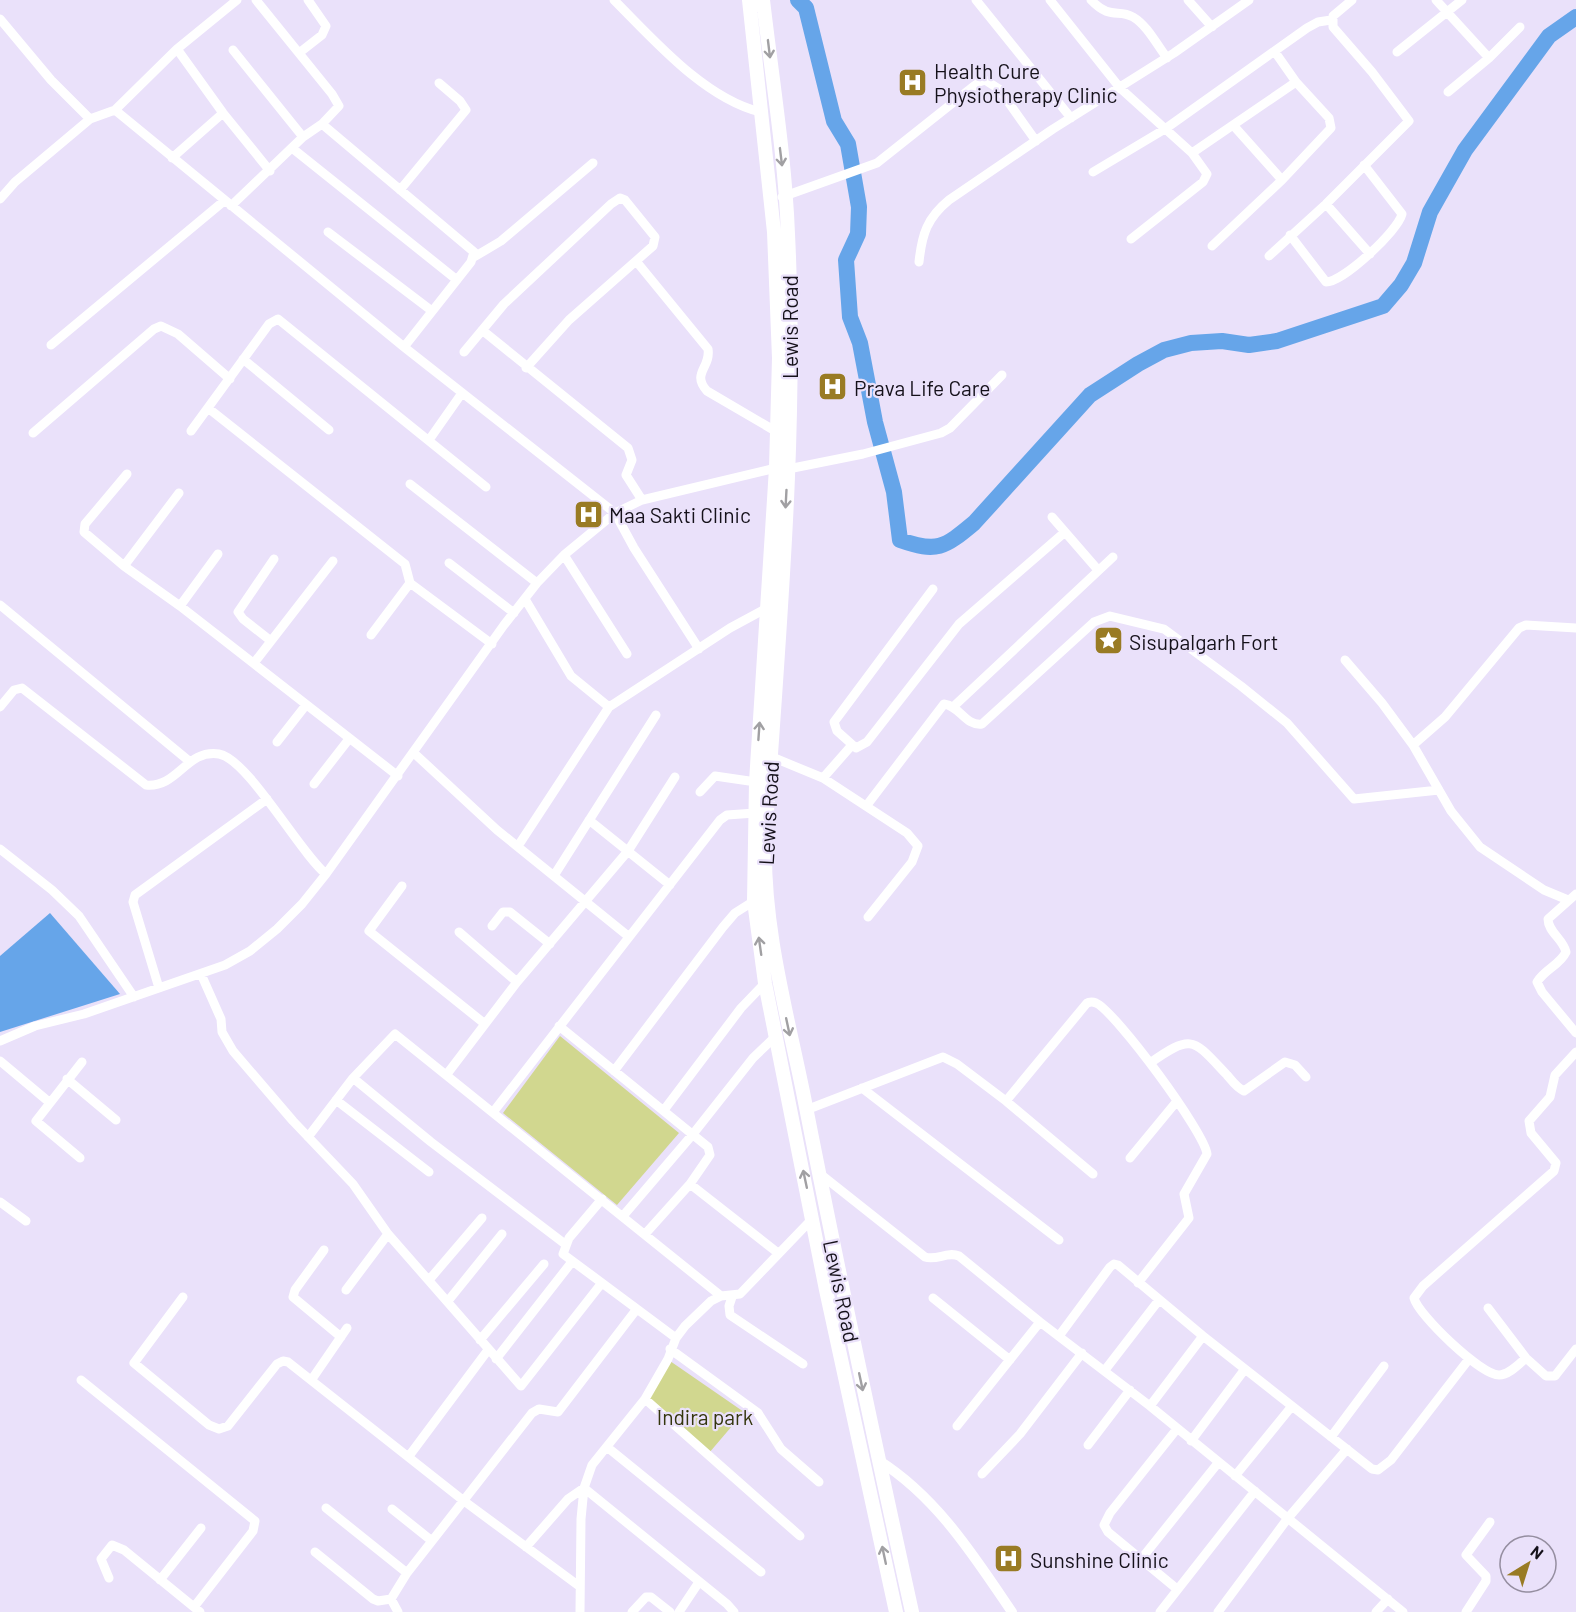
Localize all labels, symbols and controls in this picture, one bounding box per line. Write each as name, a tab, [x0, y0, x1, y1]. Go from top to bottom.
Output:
one-way arrow	[763, 39, 774, 59]
place label: Health Cure Physiotherapy Clinic	[934, 58, 1118, 107]
hospital icon: Health Cure Physiotherapy Clinic	[897, 66, 929, 98]
one-way arrow	[776, 147, 787, 166]
street label: Lewis Road	[777, 275, 802, 379]
hospital icon: Prava Life Care	[817, 371, 849, 403]
place label: Prava Life Care	[854, 375, 991, 400]
one-way arrow	[781, 488, 792, 508]
hospital icon: Maa Sakti Clinic	[572, 498, 604, 530]
place label: Maa Sakti Clinic	[609, 502, 751, 527]
place icon: Sisupalgarh Fort	[1092, 625, 1124, 657]
place label: Sisupalgarh Fort	[1129, 629, 1278, 654]
one-way arrow	[754, 722, 765, 741]
street label: Lewis Road	[753, 760, 783, 866]
one-way arrow	[755, 937, 766, 957]
one-way arrow	[783, 1017, 795, 1036]
one-way arrow	[799, 1170, 810, 1189]
street label: Lewis Road	[819, 1237, 865, 1345]
one-way arrow	[856, 1372, 867, 1392]
park label: Indira park	[657, 1404, 753, 1429]
north arrow	[1498, 1534, 1558, 1594]
text: N	[1528, 1541, 1548, 1563]
hospital icon: Sunshine Clinic	[993, 1543, 1025, 1575]
one-way arrow	[878, 1546, 889, 1565]
place label: Sunshine Clinic	[1030, 1547, 1169, 1572]

